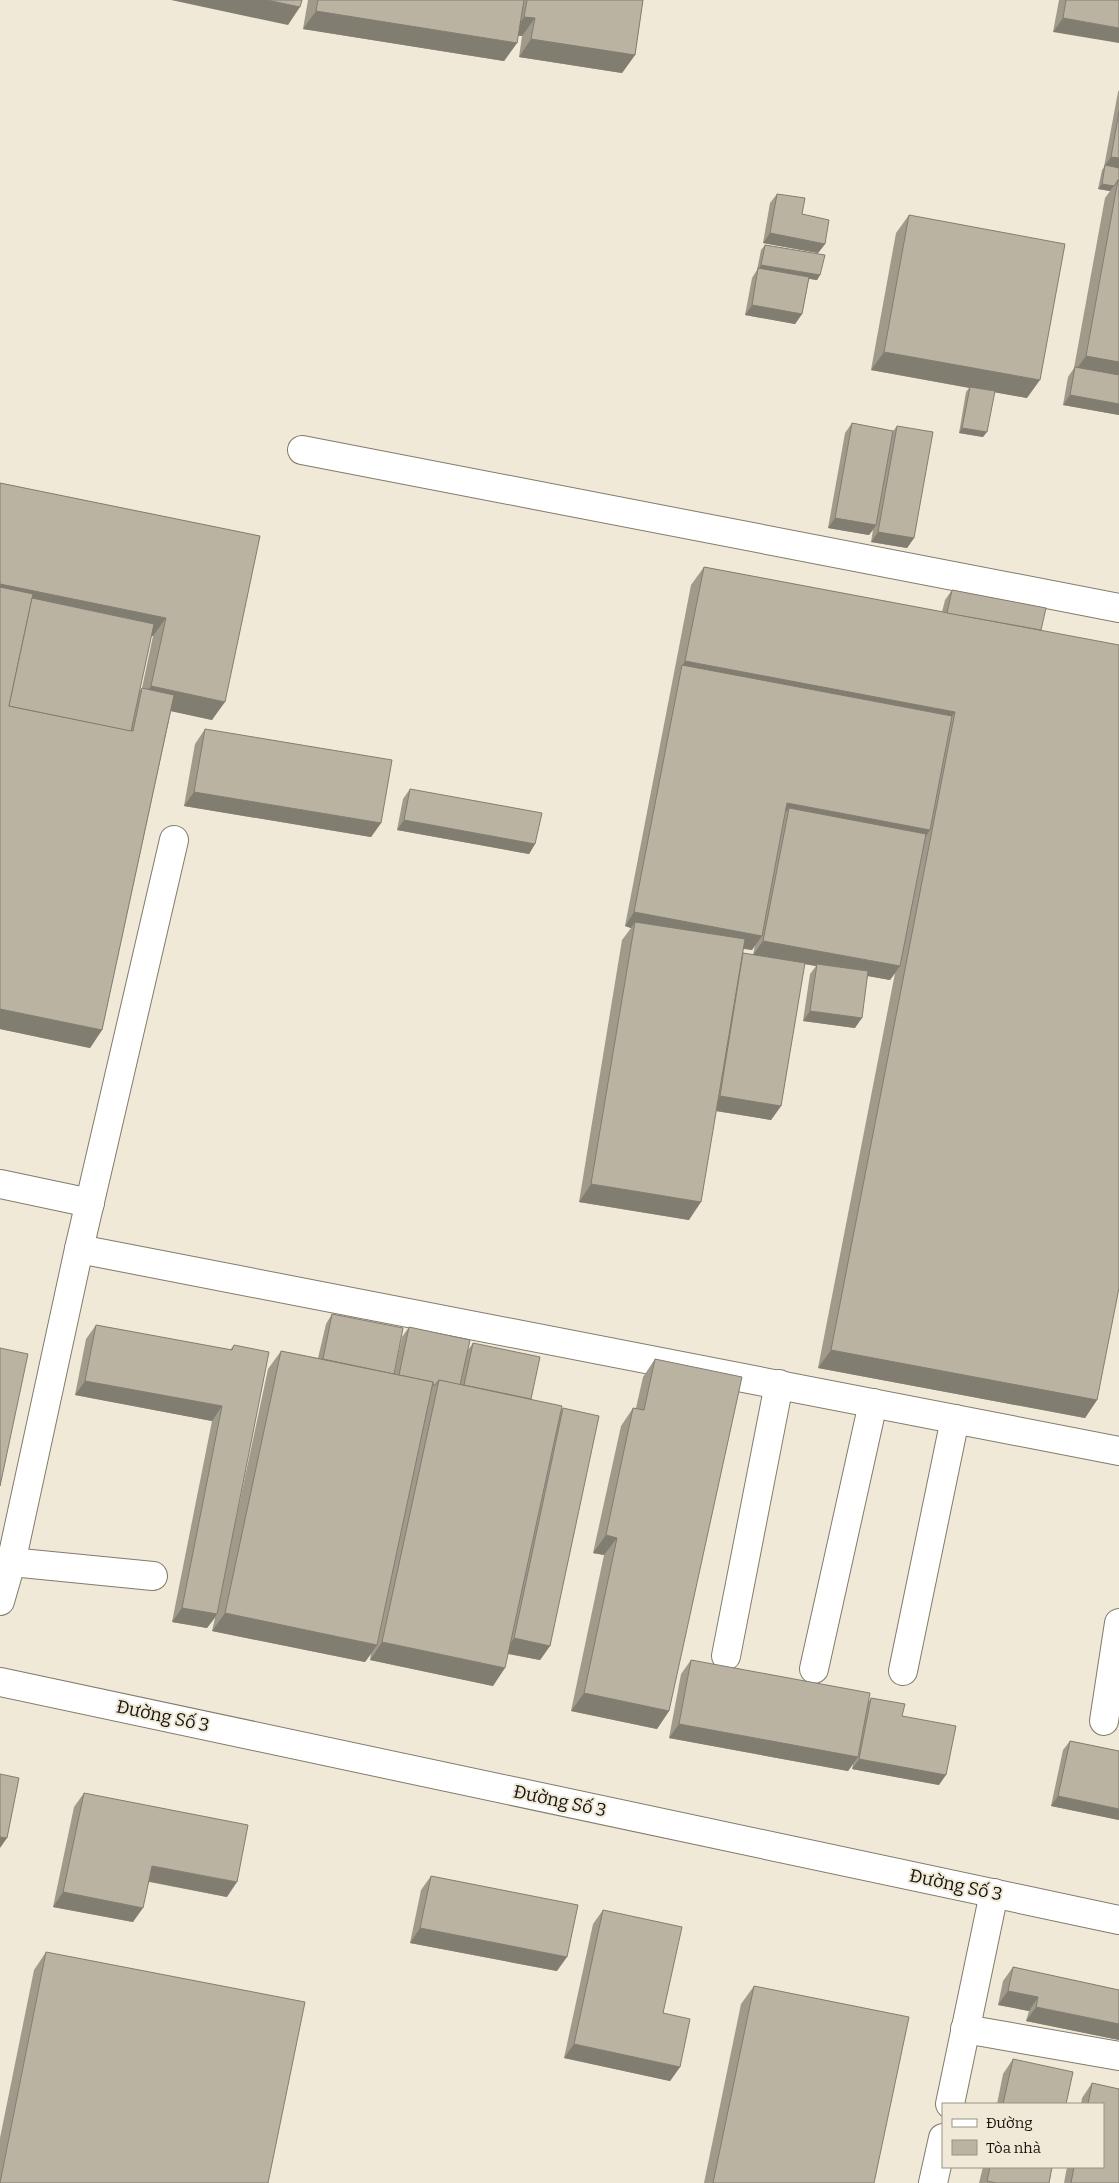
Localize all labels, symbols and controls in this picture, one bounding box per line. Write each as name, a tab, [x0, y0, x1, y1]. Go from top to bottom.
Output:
street label: Đường Số 3	[115, 1695, 211, 1737]
street label: Đường Số 3	[512, 1780, 608, 1822]
street label: Đường Số 3	[908, 1864, 1004, 1906]
legend	[942, 2103, 1104, 2168]
text: Đường	[986, 2114, 1033, 2132]
text: Tòa nhà	[986, 2139, 1041, 2157]

